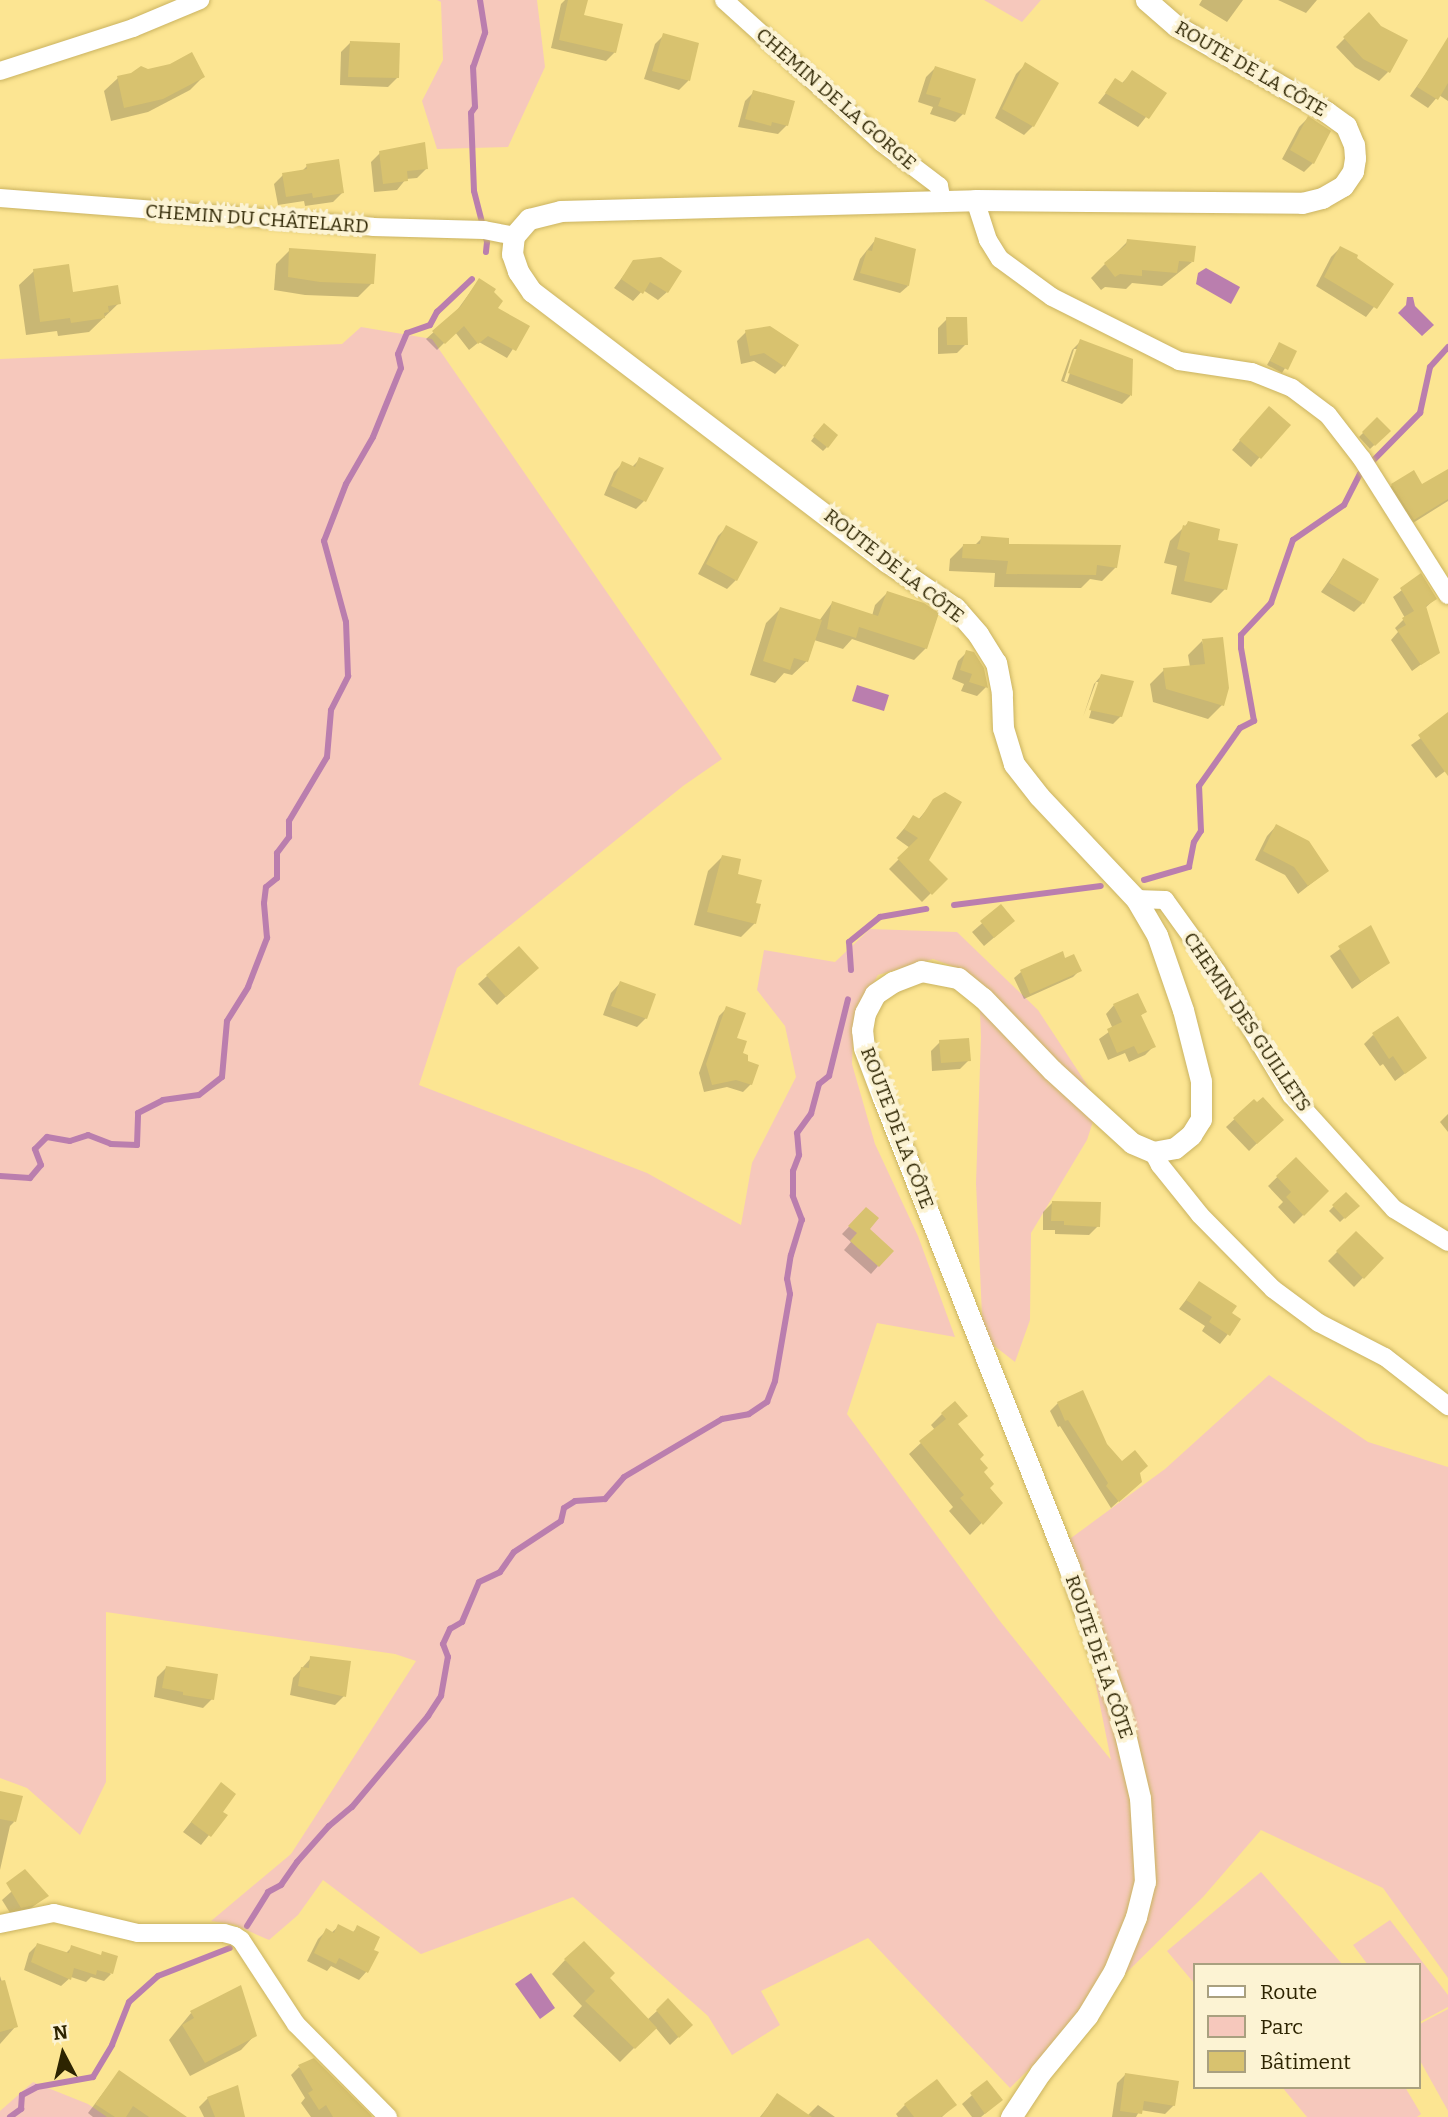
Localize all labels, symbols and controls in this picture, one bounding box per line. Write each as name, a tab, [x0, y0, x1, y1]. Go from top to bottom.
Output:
street label: ROUTE DE LA CÔTE	[1171, 16, 1331, 122]
street label: CHEMIN DE LA GORGE	[751, 23, 921, 175]
street label: CHEMIN DU CHÂTELARD	[145, 200, 369, 238]
street label: ROUTE DE LA CÔTE	[819, 504, 969, 628]
street label: CHEMIN DES GUILLETS	[1179, 928, 1315, 1116]
street label: ROUTE DE LA CÔTE	[856, 1044, 938, 1212]
street label: ROUTE DE LA CÔTE	[1060, 1572, 1138, 1742]
legend	[1192, 1963, 1420, 2089]
text: Route	[1260, 1979, 1317, 2005]
text: Parc	[1260, 2014, 1303, 2040]
north arrow	[28, 2019, 98, 2089]
text: N	[52, 2020, 69, 2045]
text: Bâtiment	[1260, 2049, 1351, 2075]

